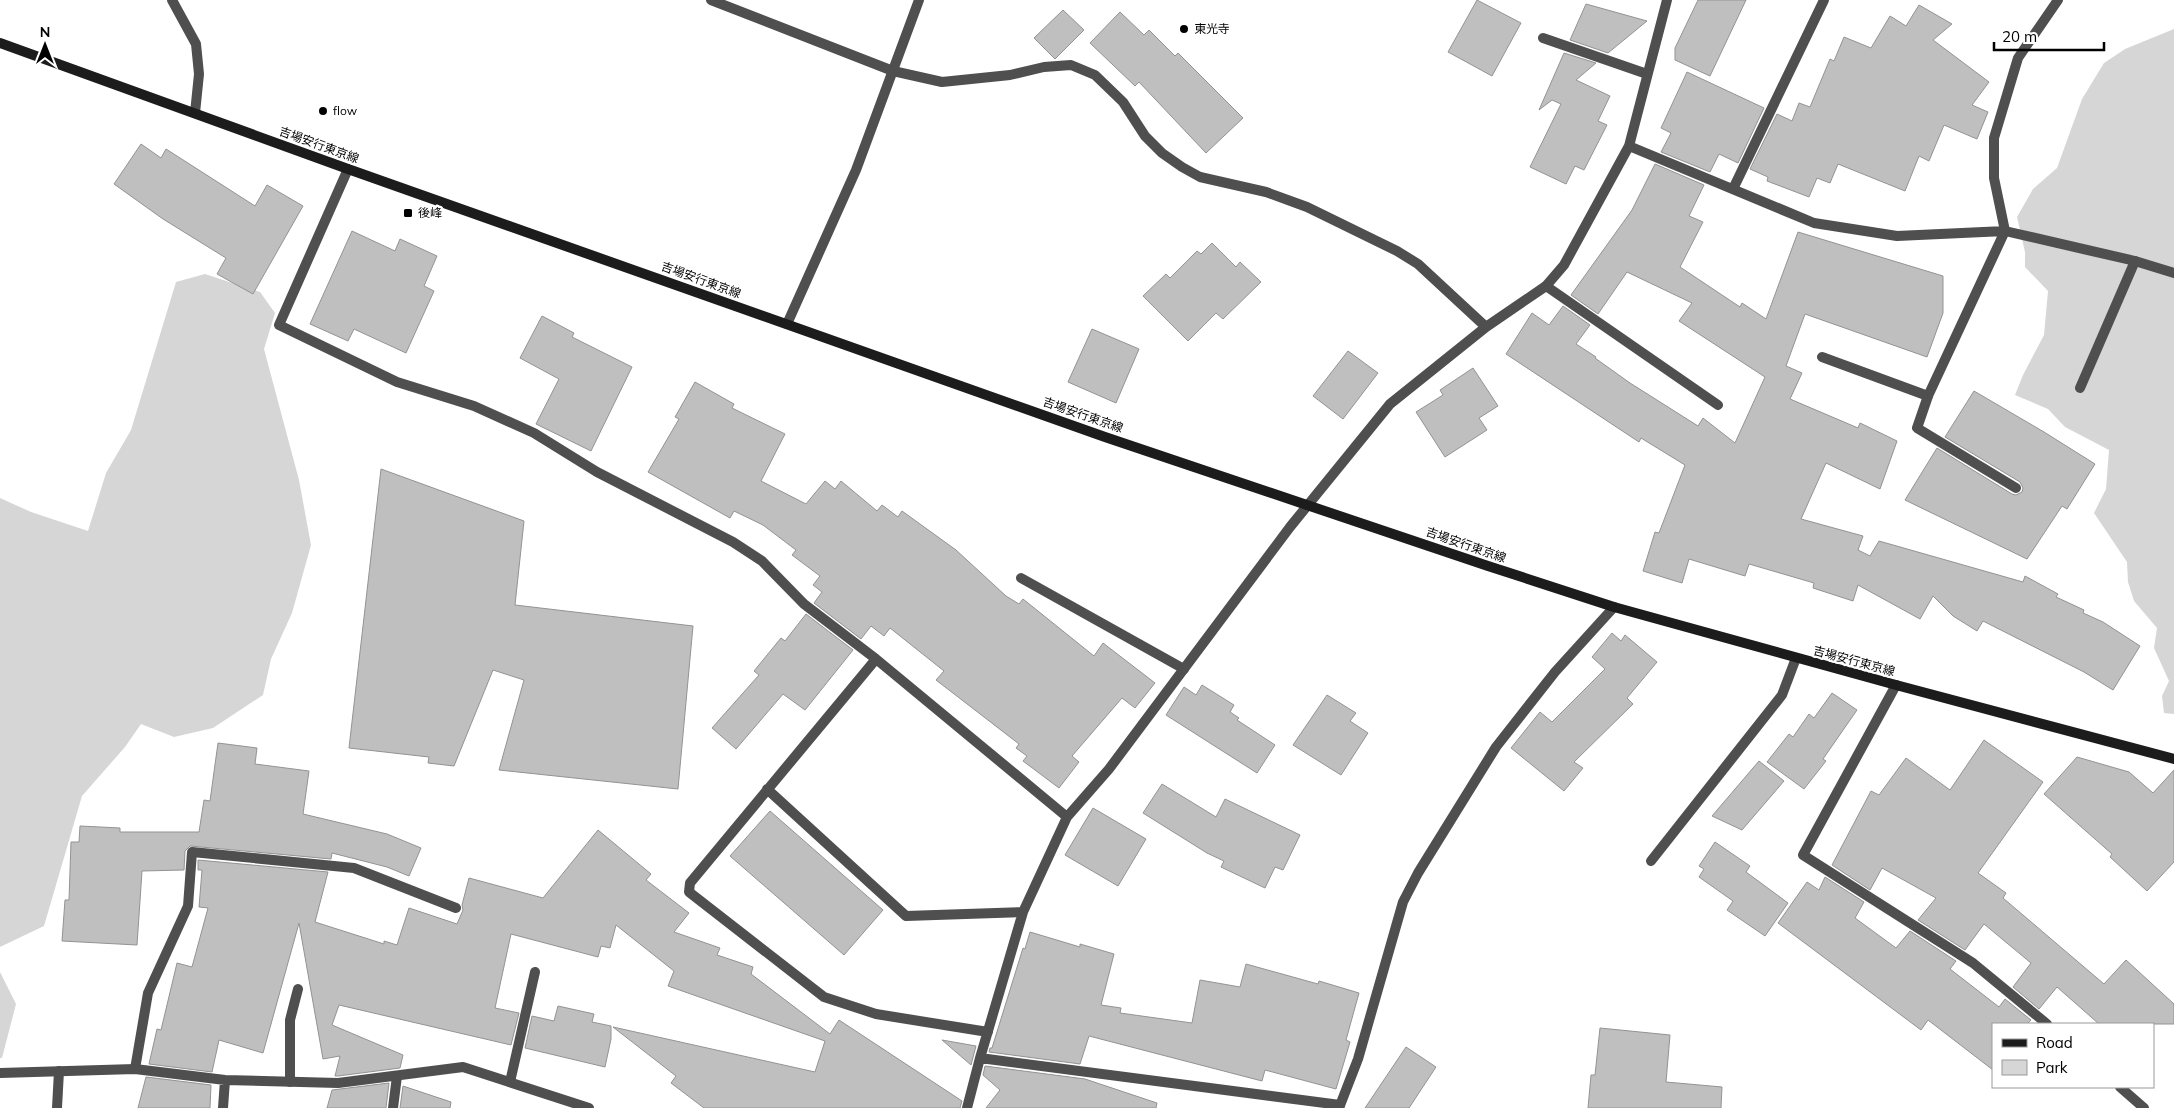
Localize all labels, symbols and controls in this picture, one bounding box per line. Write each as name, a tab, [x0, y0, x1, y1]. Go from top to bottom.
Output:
north arrow	[20, 20, 70, 70]
scale bar	[1994, 20, 2104, 52]
place label: 東光寺	[1194, 21, 1230, 36]
text: N	[40, 23, 50, 41]
marker: 東光寺	[1178, 23, 1190, 35]
text: 20 m	[2002, 27, 2037, 46]
place label: flow	[333, 103, 358, 118]
marker: flow	[317, 105, 329, 117]
street label: 吉場安行東京線	[277, 123, 361, 166]
place label: 後峰	[418, 205, 442, 220]
marker: 後峰	[402, 207, 414, 219]
street label: 吉場安行東京線	[659, 258, 743, 301]
street label: 吉場安行東京線	[1041, 394, 1125, 435]
street label: 吉場安行東京線	[1424, 524, 1508, 565]
street label: 吉場安行東京線	[1812, 642, 1897, 679]
legend	[1992, 1023, 2154, 1088]
text: Road	[2036, 1033, 2073, 1052]
text: Park	[2036, 1058, 2068, 1077]

